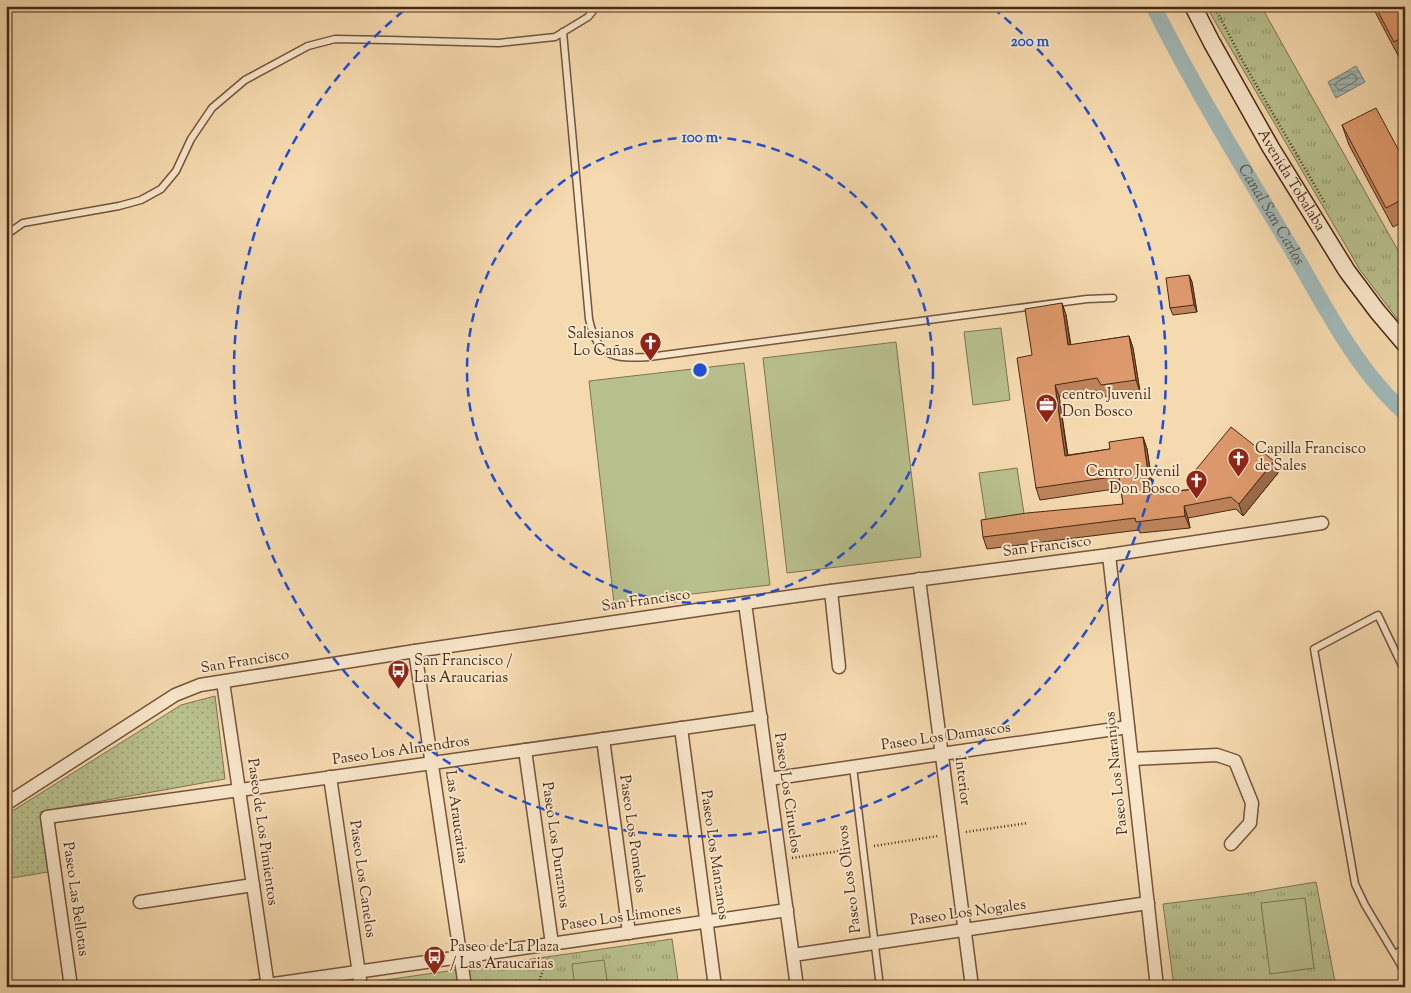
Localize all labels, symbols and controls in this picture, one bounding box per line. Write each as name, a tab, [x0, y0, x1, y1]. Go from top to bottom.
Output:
text: 200 m	[1011, 32, 1050, 53]
street label: Avenida Tobalaba	[1252, 125, 1330, 235]
text: 100 m	[682, 128, 719, 149]
water label: Canal San Carlos	[1232, 160, 1310, 270]
place label: Salesianos Lo Cañas	[567, 324, 634, 362]
church icon: Salesianos Lo Cañas	[638, 331, 662, 362]
centre of rings	[691, 361, 709, 379]
place label: centro Juvenil Don Bosco	[1062, 385, 1151, 423]
office icon: centro Juvenil Don Bosco	[1034, 392, 1058, 423]
place label: Capilla Francisco de Sales	[1255, 439, 1366, 477]
church icon: Capilla Francisco de Sales	[1227, 446, 1251, 477]
place label: Centro Juvenil Don Bosco	[1086, 462, 1180, 500]
church icon: Centro Juvenil Don Bosco	[1184, 469, 1208, 500]
street label: San Francisco	[1001, 531, 1093, 563]
street label: San Francisco	[600, 584, 692, 618]
street label: San Francisco	[199, 645, 291, 679]
place label: San Francisco / Las Araucarias	[414, 651, 513, 689]
bus stop icon: San Francisco / Las Araucarias	[386, 658, 410, 689]
street label: Paseo Los Naranjos	[1100, 710, 1134, 836]
street label: Paseo Los Damascos	[880, 717, 1012, 756]
street label: Paseo Los Almendros	[331, 731, 471, 771]
street label: Paseo Los Ciruelos	[768, 732, 806, 855]
street label: Interior	[949, 755, 975, 807]
street label: Paseo de Los Pimientos	[241, 757, 283, 907]
street label: Las Araucarias	[439, 769, 473, 865]
street label: Paseo Los Pomelos	[613, 774, 651, 895]
street label: Paseo Los Duraznos	[536, 780, 574, 910]
street label: Paseo Los Manzanos	[695, 789, 734, 921]
street label: Paseo Los Canelos	[343, 819, 381, 939]
street label: Paseo Los Olivos	[833, 824, 867, 934]
street label: Paseo Las Bellotas	[57, 841, 93, 958]
street label: Paseo Los Nogales	[909, 894, 1027, 932]
street label: Paseo Los Limones	[560, 899, 683, 937]
place label: Paseo de La Plaza / Las Araucarias	[450, 937, 559, 975]
bus stop icon: Paseo de La Plaza / Las Araucarias	[422, 944, 446, 975]

